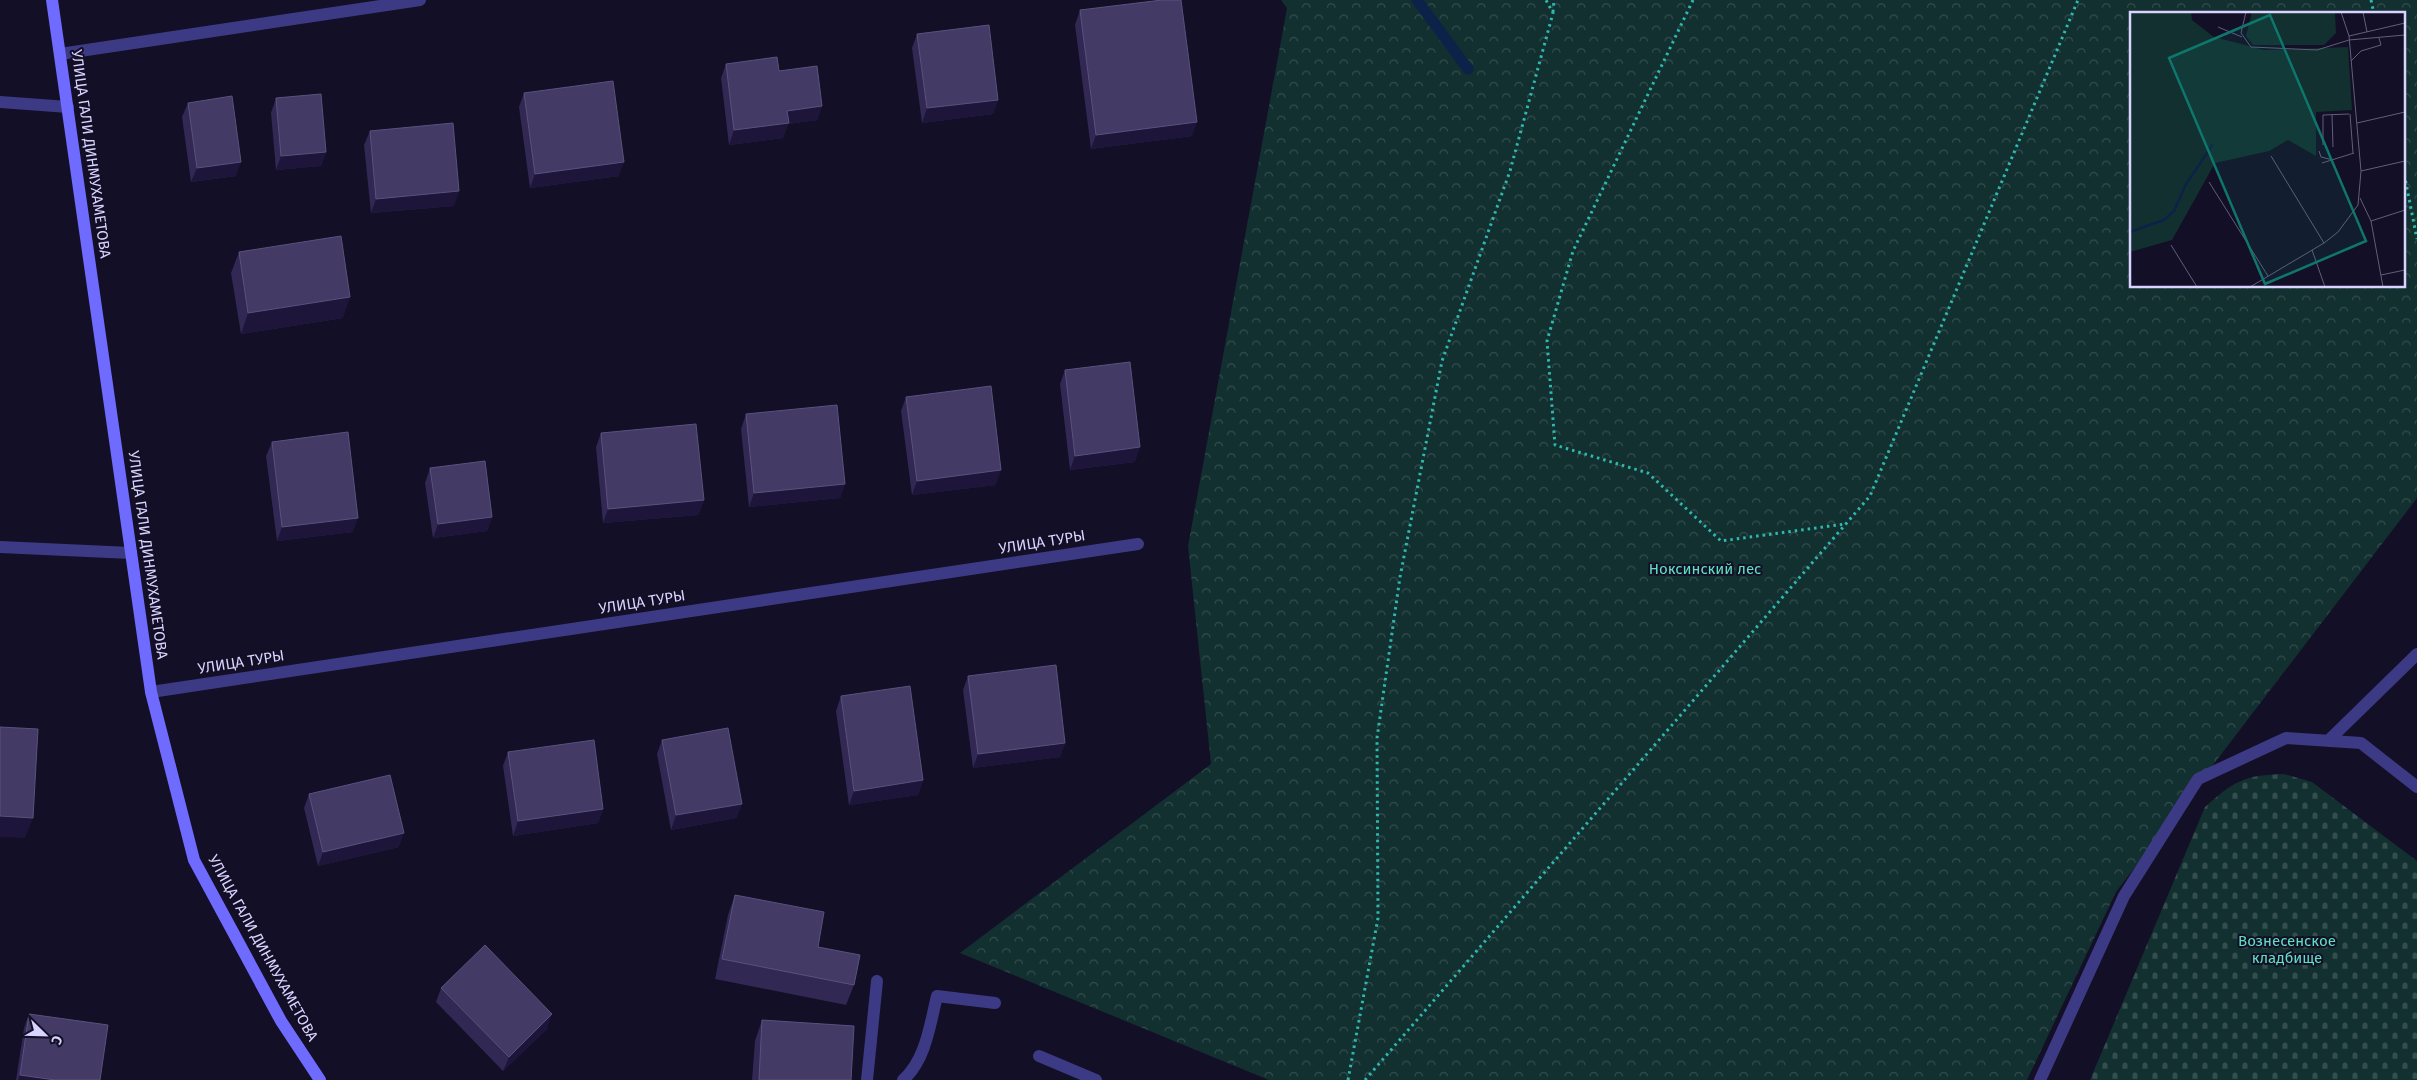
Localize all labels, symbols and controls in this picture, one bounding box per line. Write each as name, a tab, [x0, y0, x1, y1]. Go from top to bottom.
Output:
inset map	[2130, 12, 2404, 288]
street label: УЛИЦА ГАЛИ ДИНМУХАМЕТОВА	[67, 49, 115, 260]
street label: УЛИЦА ГАЛИ ДИНМУХАМЕТОВА	[124, 450, 172, 661]
street label: УЛИЦА ТУРЫ	[997, 526, 1087, 558]
park label: Ноксинский лес	[1649, 560, 1761, 578]
street label: УЛИЦА ТУРЫ	[597, 586, 687, 618]
street label: УЛИЦА ТУРЫ	[196, 646, 286, 678]
street label: УЛИЦА ГАЛИ ДИНМУХАМЕТОВА	[204, 852, 322, 1045]
park label: Вознесенское кладбище	[2238, 932, 2336, 967]
north arrow	[20, 1010, 70, 1060]
text: С	[47, 1033, 66, 1047]

